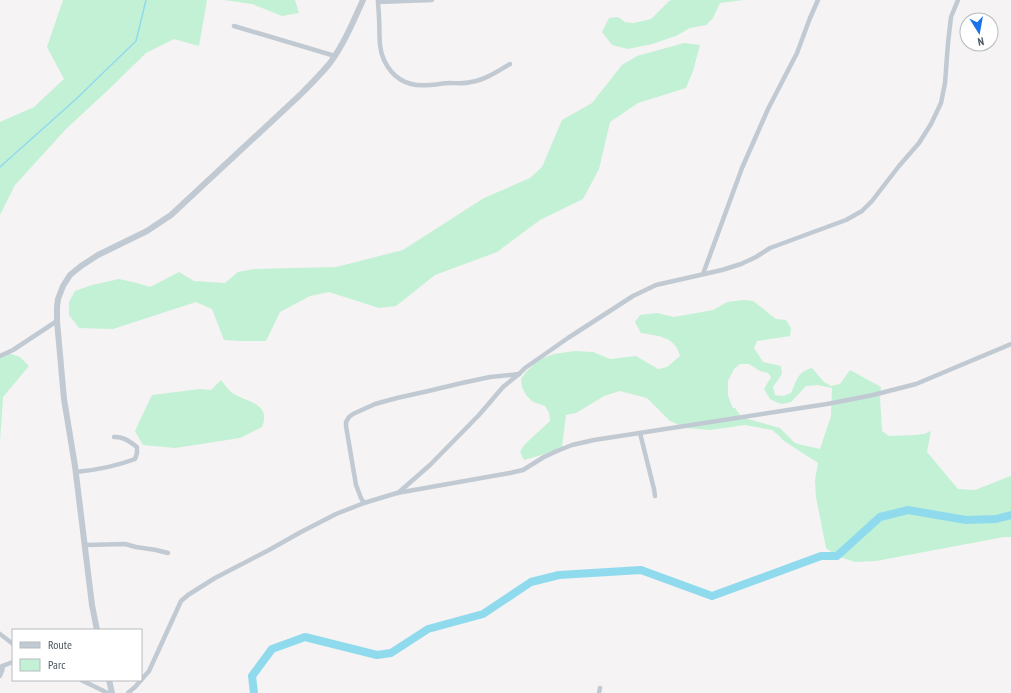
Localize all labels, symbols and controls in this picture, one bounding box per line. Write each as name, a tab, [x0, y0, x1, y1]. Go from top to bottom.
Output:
north arrow	[959, 12, 999, 52]
text: N	[977, 34, 985, 49]
legend	[12, 629, 142, 681]
text: Route	[48, 637, 72, 652]
text: Parc	[48, 657, 66, 672]

